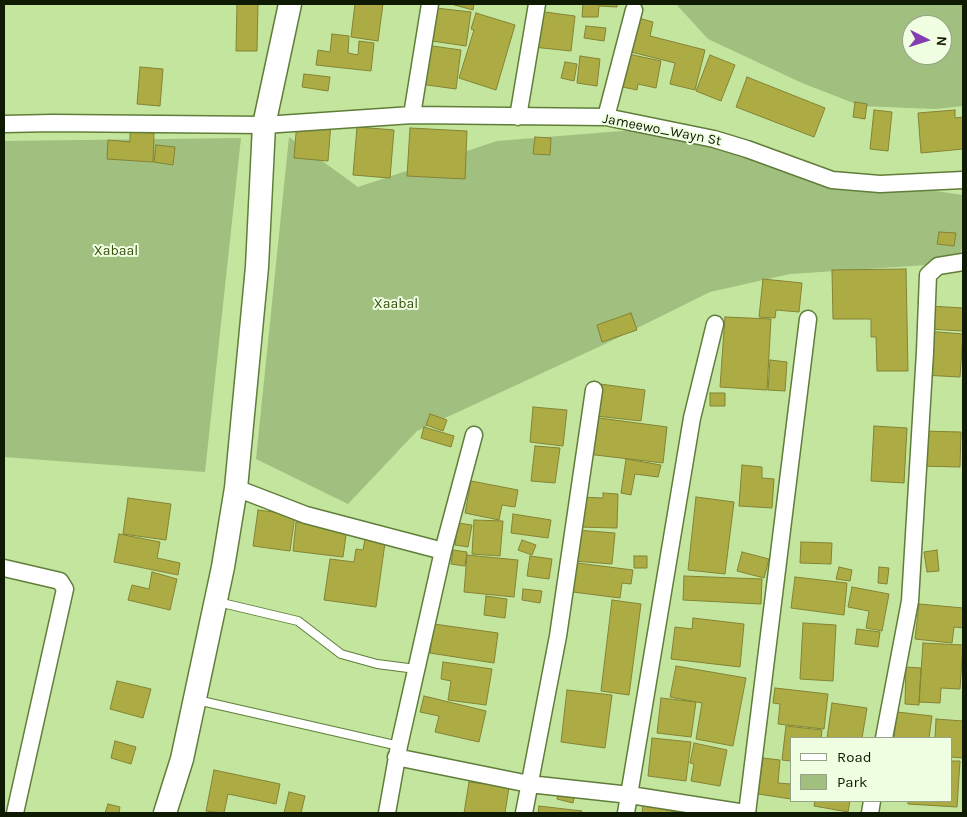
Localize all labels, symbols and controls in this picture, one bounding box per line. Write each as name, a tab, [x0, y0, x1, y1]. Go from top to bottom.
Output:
north arrow	[902, 15, 952, 65]
text: N	[933, 36, 950, 47]
street label: Jameewo_Wayn St	[601, 110, 723, 150]
park label: Xabaal	[94, 243, 138, 259]
park label: Xaabal	[374, 296, 418, 312]
legend	[790, 737, 952, 802]
text: Road	[837, 748, 872, 766]
text: Park	[837, 773, 867, 791]

